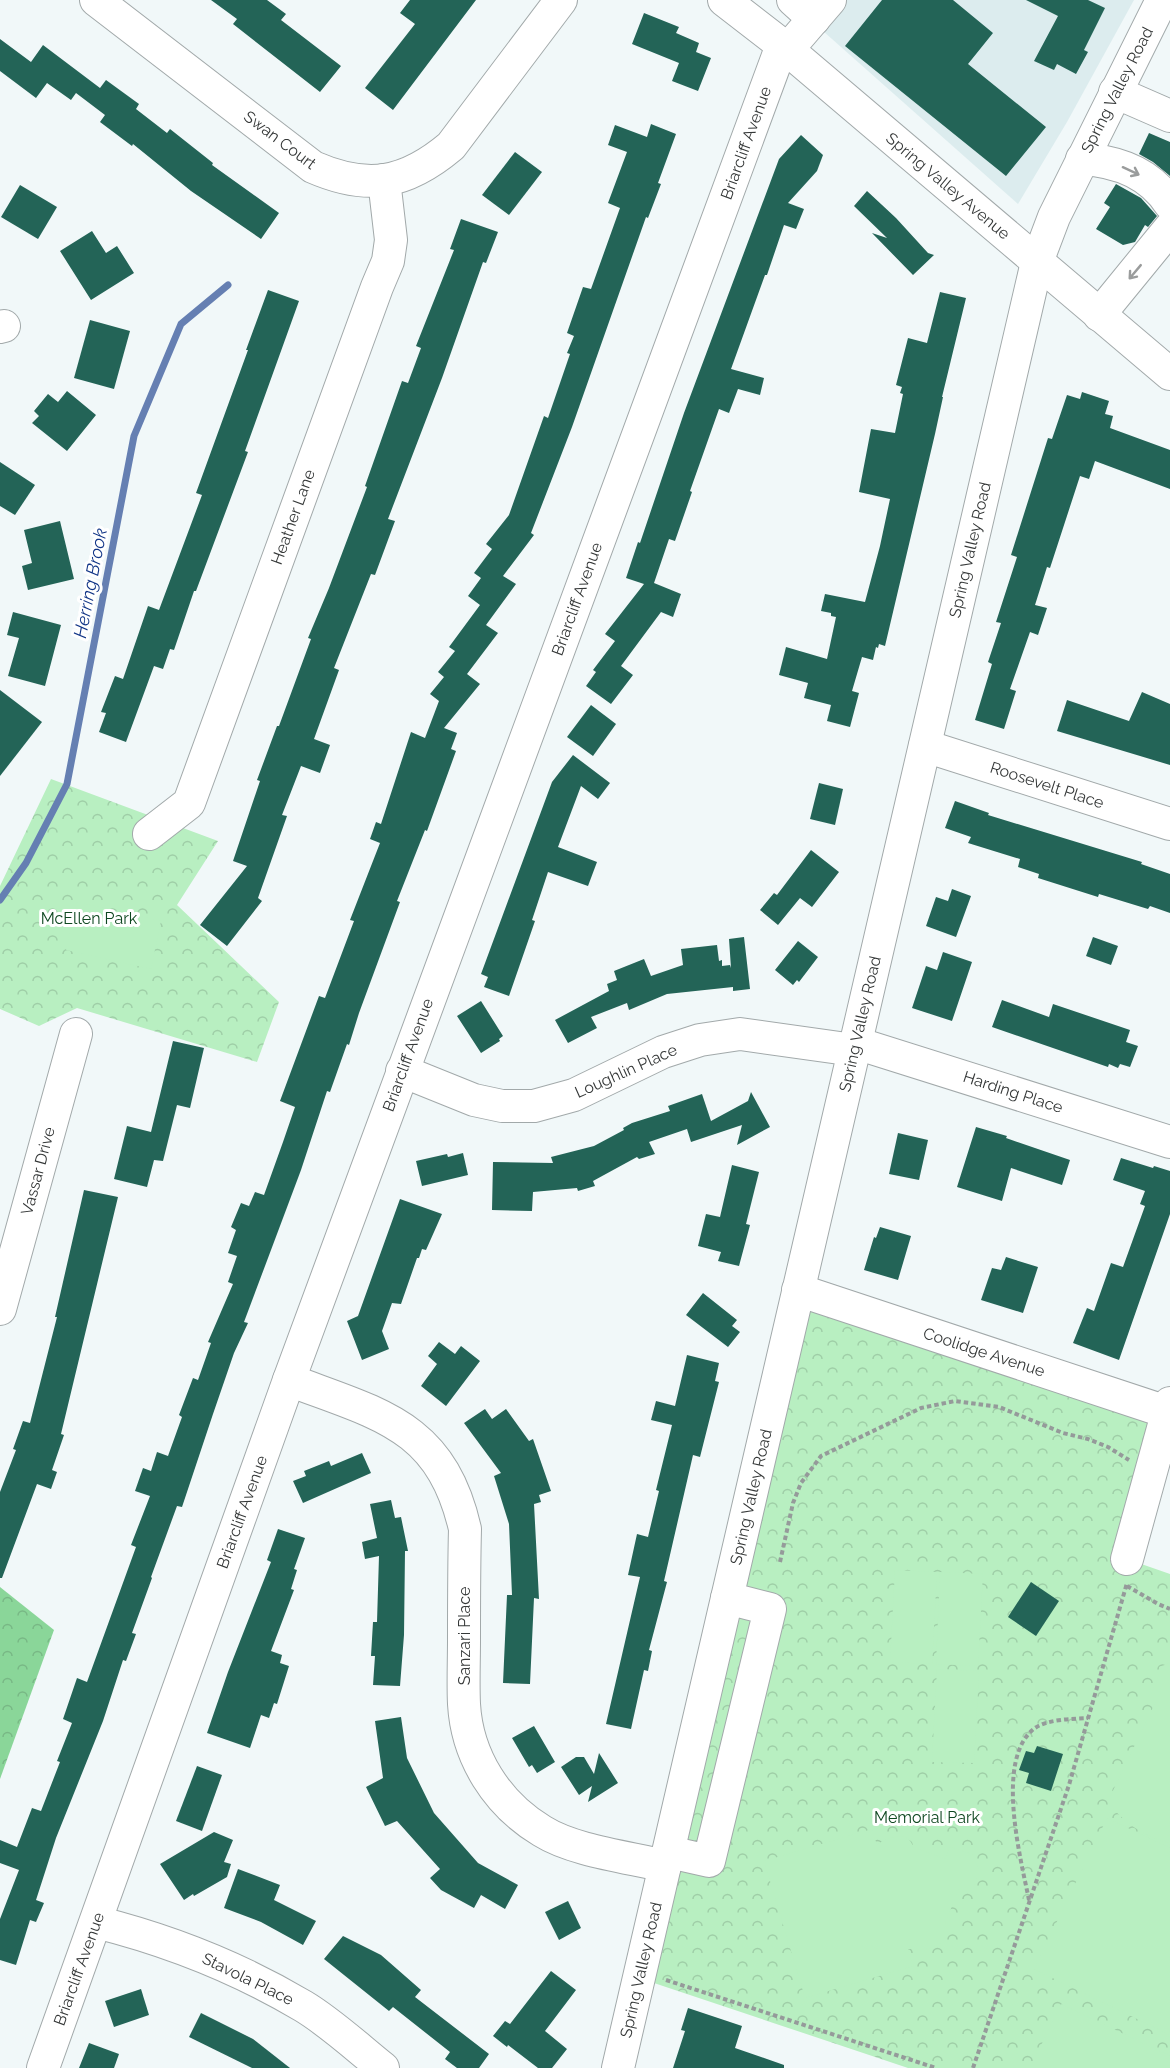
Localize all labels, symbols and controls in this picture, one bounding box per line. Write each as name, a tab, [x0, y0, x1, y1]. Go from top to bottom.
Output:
street label: Spring Valley Road	[1077, 24, 1157, 156]
street label: Briarcliff Avenue	[717, 84, 775, 202]
street label: Swan Court	[240, 107, 320, 174]
street label: Spring Valley Avenue	[882, 129, 1014, 243]
one-way arrow	[1122, 166, 1140, 177]
one-way arrow	[1128, 264, 1142, 279]
street label: Heather Lane	[267, 467, 319, 567]
street label: Spring Valley Road	[945, 480, 995, 620]
water label: Herring Brook	[69, 526, 111, 640]
street label: Briarcliff Avenue	[548, 540, 606, 658]
street label: Roosevelt Place	[988, 758, 1106, 812]
park label: McEllen Park	[41, 909, 138, 928]
street label: Spring Valley Road	[835, 954, 885, 1094]
street label: Briarcliff Avenue	[379, 996, 437, 1114]
street label: Loughlin Place	[572, 1040, 680, 1102]
street label: Harding Place	[961, 1067, 1065, 1117]
street label: Vassar Drive	[17, 1125, 59, 1217]
street label: Coolidge Avenue	[921, 1323, 1047, 1381]
street label: Spring Valley Road	[726, 1427, 776, 1567]
street label: Briarcliff Avenue	[213, 1453, 271, 1571]
street label: Sanzari Place	[455, 1587, 474, 1685]
park label: Memorial Park	[874, 1808, 980, 1827]
street label: Spring Valley Road	[616, 1900, 666, 2040]
street label: Briarcliff Avenue	[50, 1910, 108, 2028]
street label: Stavola Place	[199, 1949, 297, 2009]

